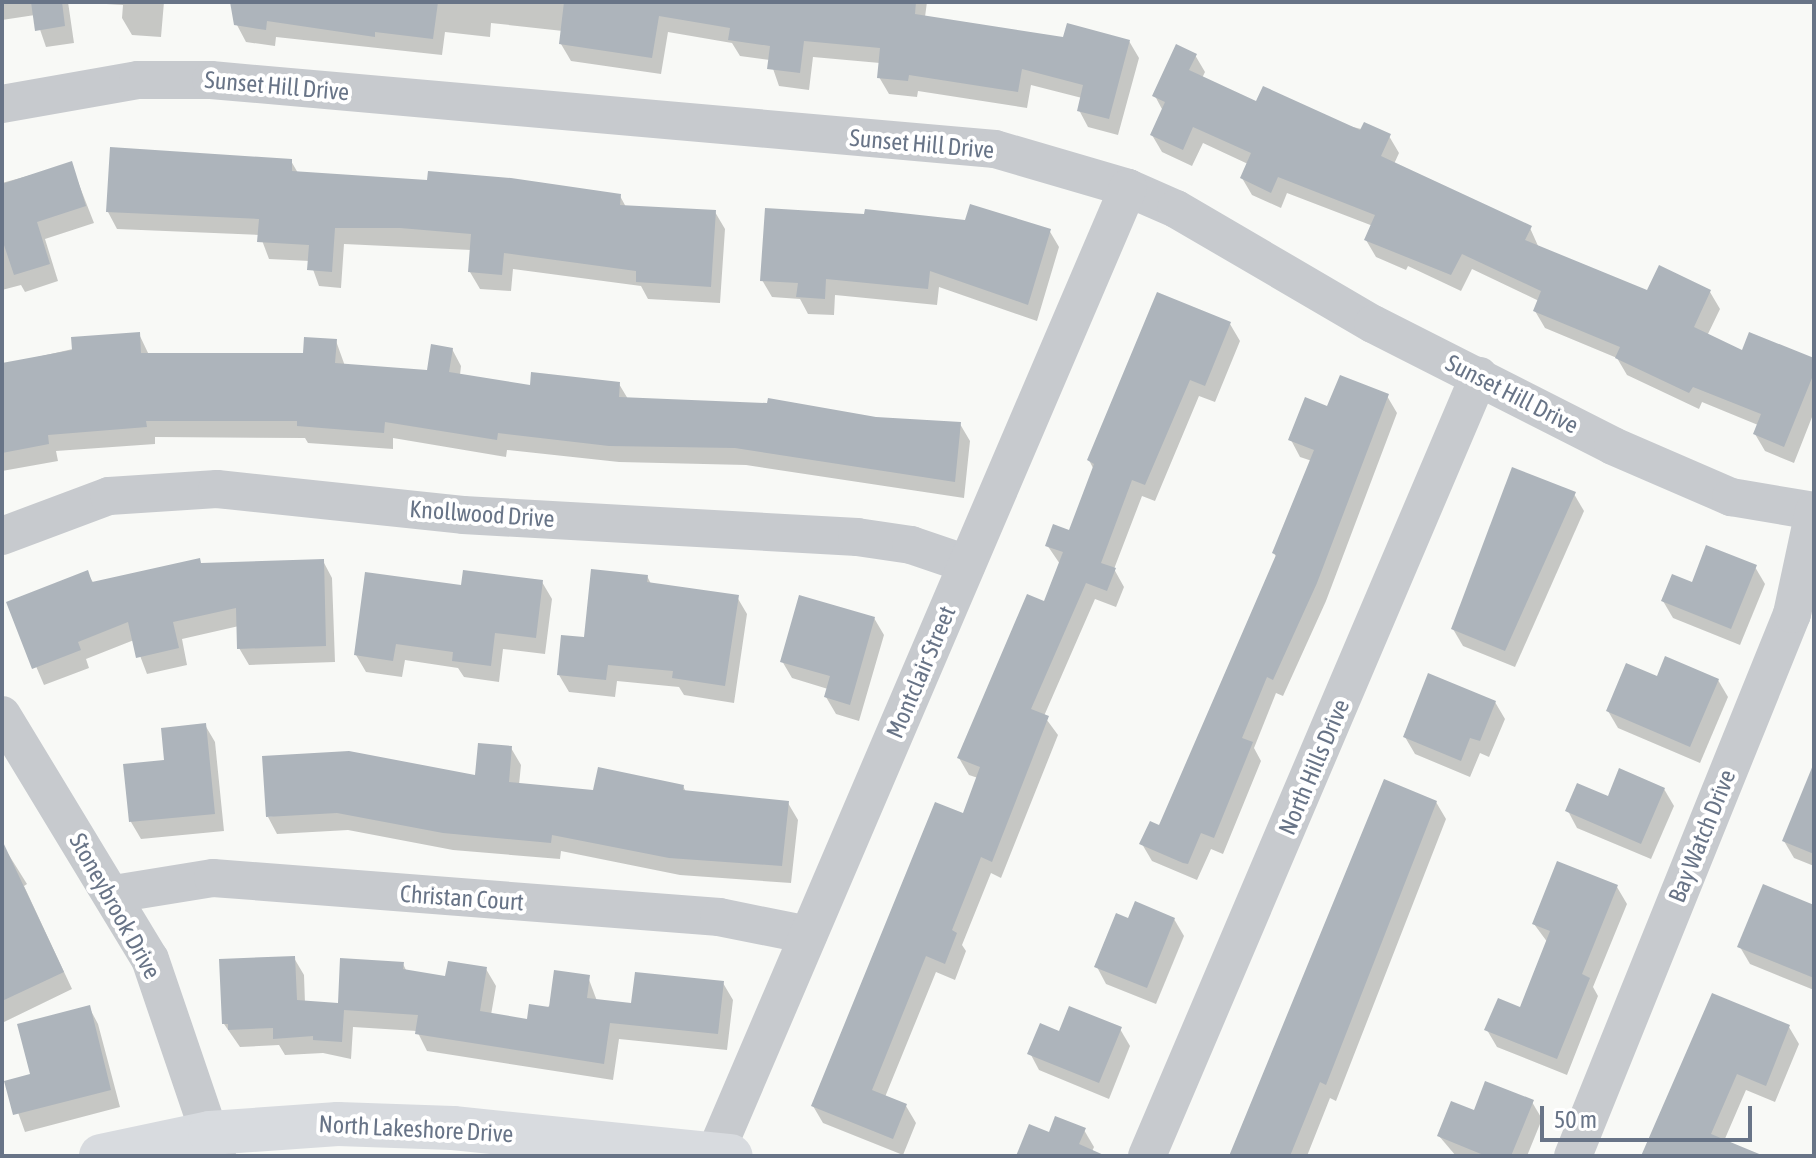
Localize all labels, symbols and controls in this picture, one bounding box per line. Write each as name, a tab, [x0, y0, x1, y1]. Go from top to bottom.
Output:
street label: Sunset Hill Drive	[204, 65, 350, 107]
street label: Sunset Hill Drive	[849, 123, 995, 165]
street label: Sunset Hill Drive	[1441, 348, 1583, 440]
street label: Knollwood Drive	[409, 495, 555, 533]
street label: Montclair Street	[880, 602, 962, 742]
street label: North Hills Drive	[1272, 695, 1356, 839]
street label: Bay Watch Drive	[1662, 765, 1742, 907]
street label: Stoneybrook Drive	[63, 828, 167, 984]
street label: Christan Court	[399, 879, 525, 917]
scale bar	[1544, 1090, 1756, 1140]
text: 50 m	[1554, 1106, 1597, 1133]
street label: North Lakeshore Drive	[318, 1110, 514, 1148]

